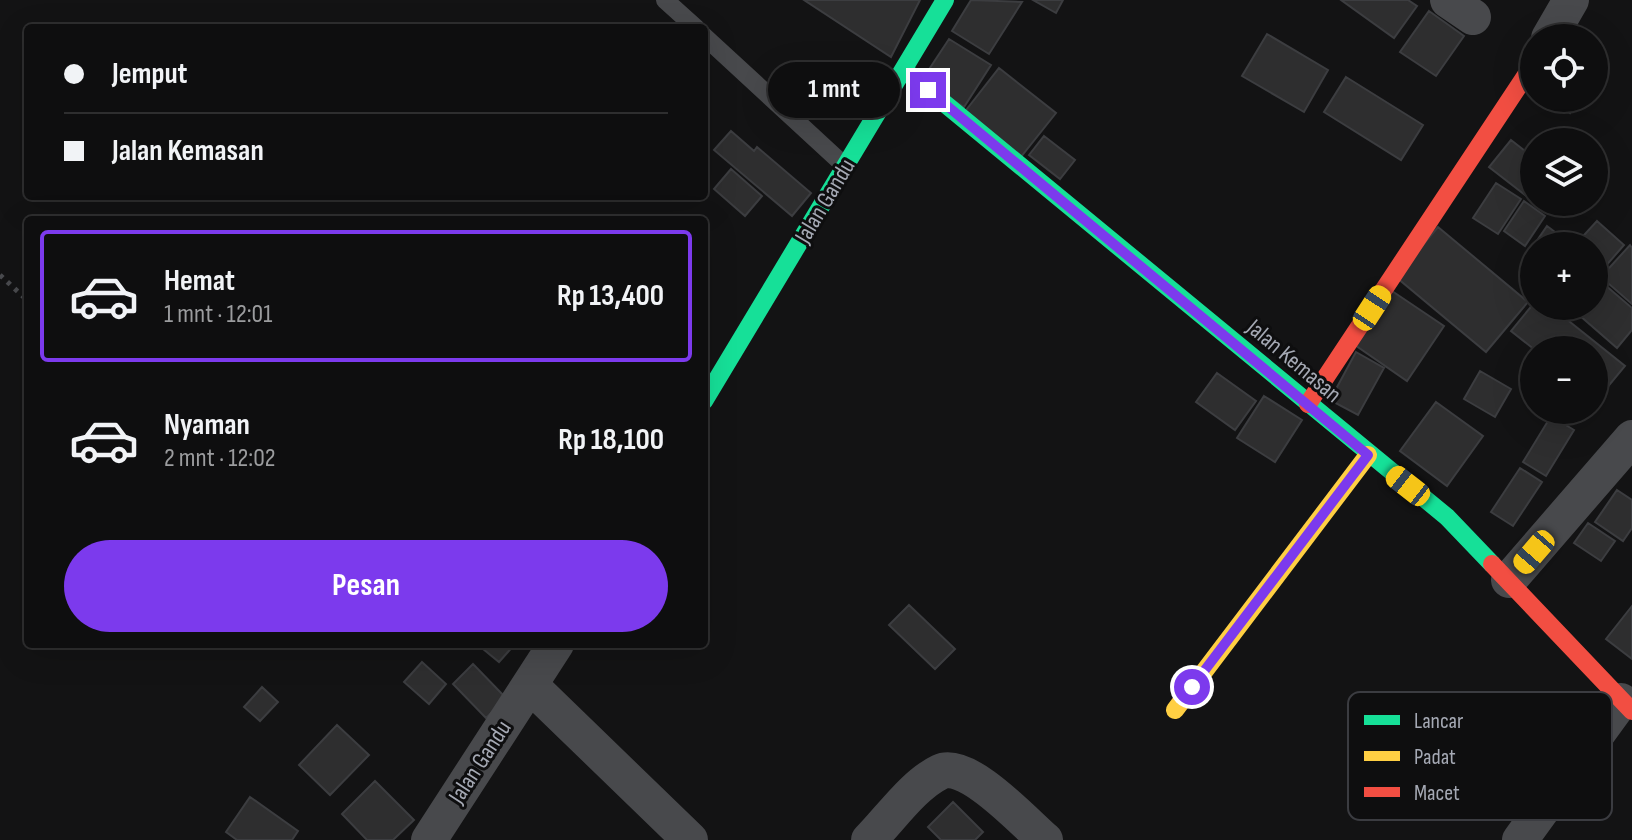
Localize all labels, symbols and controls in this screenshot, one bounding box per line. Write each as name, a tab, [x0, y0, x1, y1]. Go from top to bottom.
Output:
map controls	[1520, 24, 1608, 424]
button: locate	[1520, 24, 1608, 112]
text: Jemput	[112, 56, 187, 92]
callout: 1 mnt	[768, 62, 900, 118]
route end	[910, 72, 946, 108]
text: 1 mnt	[808, 74, 860, 105]
button: layers	[1520, 128, 1608, 216]
text: Jalan Kemasan	[112, 133, 264, 169]
street label: Jalan Gandu	[788, 154, 861, 249]
button: +	[1520, 232, 1608, 320]
icon: car	[68, 260, 140, 332]
text: Hemat	[164, 263, 235, 299]
text: Rp 13,400	[557, 278, 664, 314]
car	[1349, 281, 1395, 335]
text: 1 mnt · 12:01	[164, 299, 272, 330]
street label: Jalan Kemasan	[1240, 312, 1347, 409]
button: −	[1520, 336, 1608, 424]
icon: car	[68, 404, 140, 476]
text: Nyaman	[164, 407, 250, 443]
text: Rp 18,100	[558, 422, 664, 458]
text: 2 mnt · 12:02	[164, 443, 276, 474]
car	[1382, 462, 1434, 510]
car	[1509, 526, 1559, 578]
button: Pesan	[64, 540, 668, 632]
route start	[1174, 669, 1210, 705]
legend	[1348, 692, 1612, 820]
text: Lancar	[1414, 708, 1463, 735]
street label: Jalan Gandu	[442, 715, 518, 810]
text: Padat	[1414, 744, 1456, 771]
text: Macet	[1414, 780, 1460, 807]

